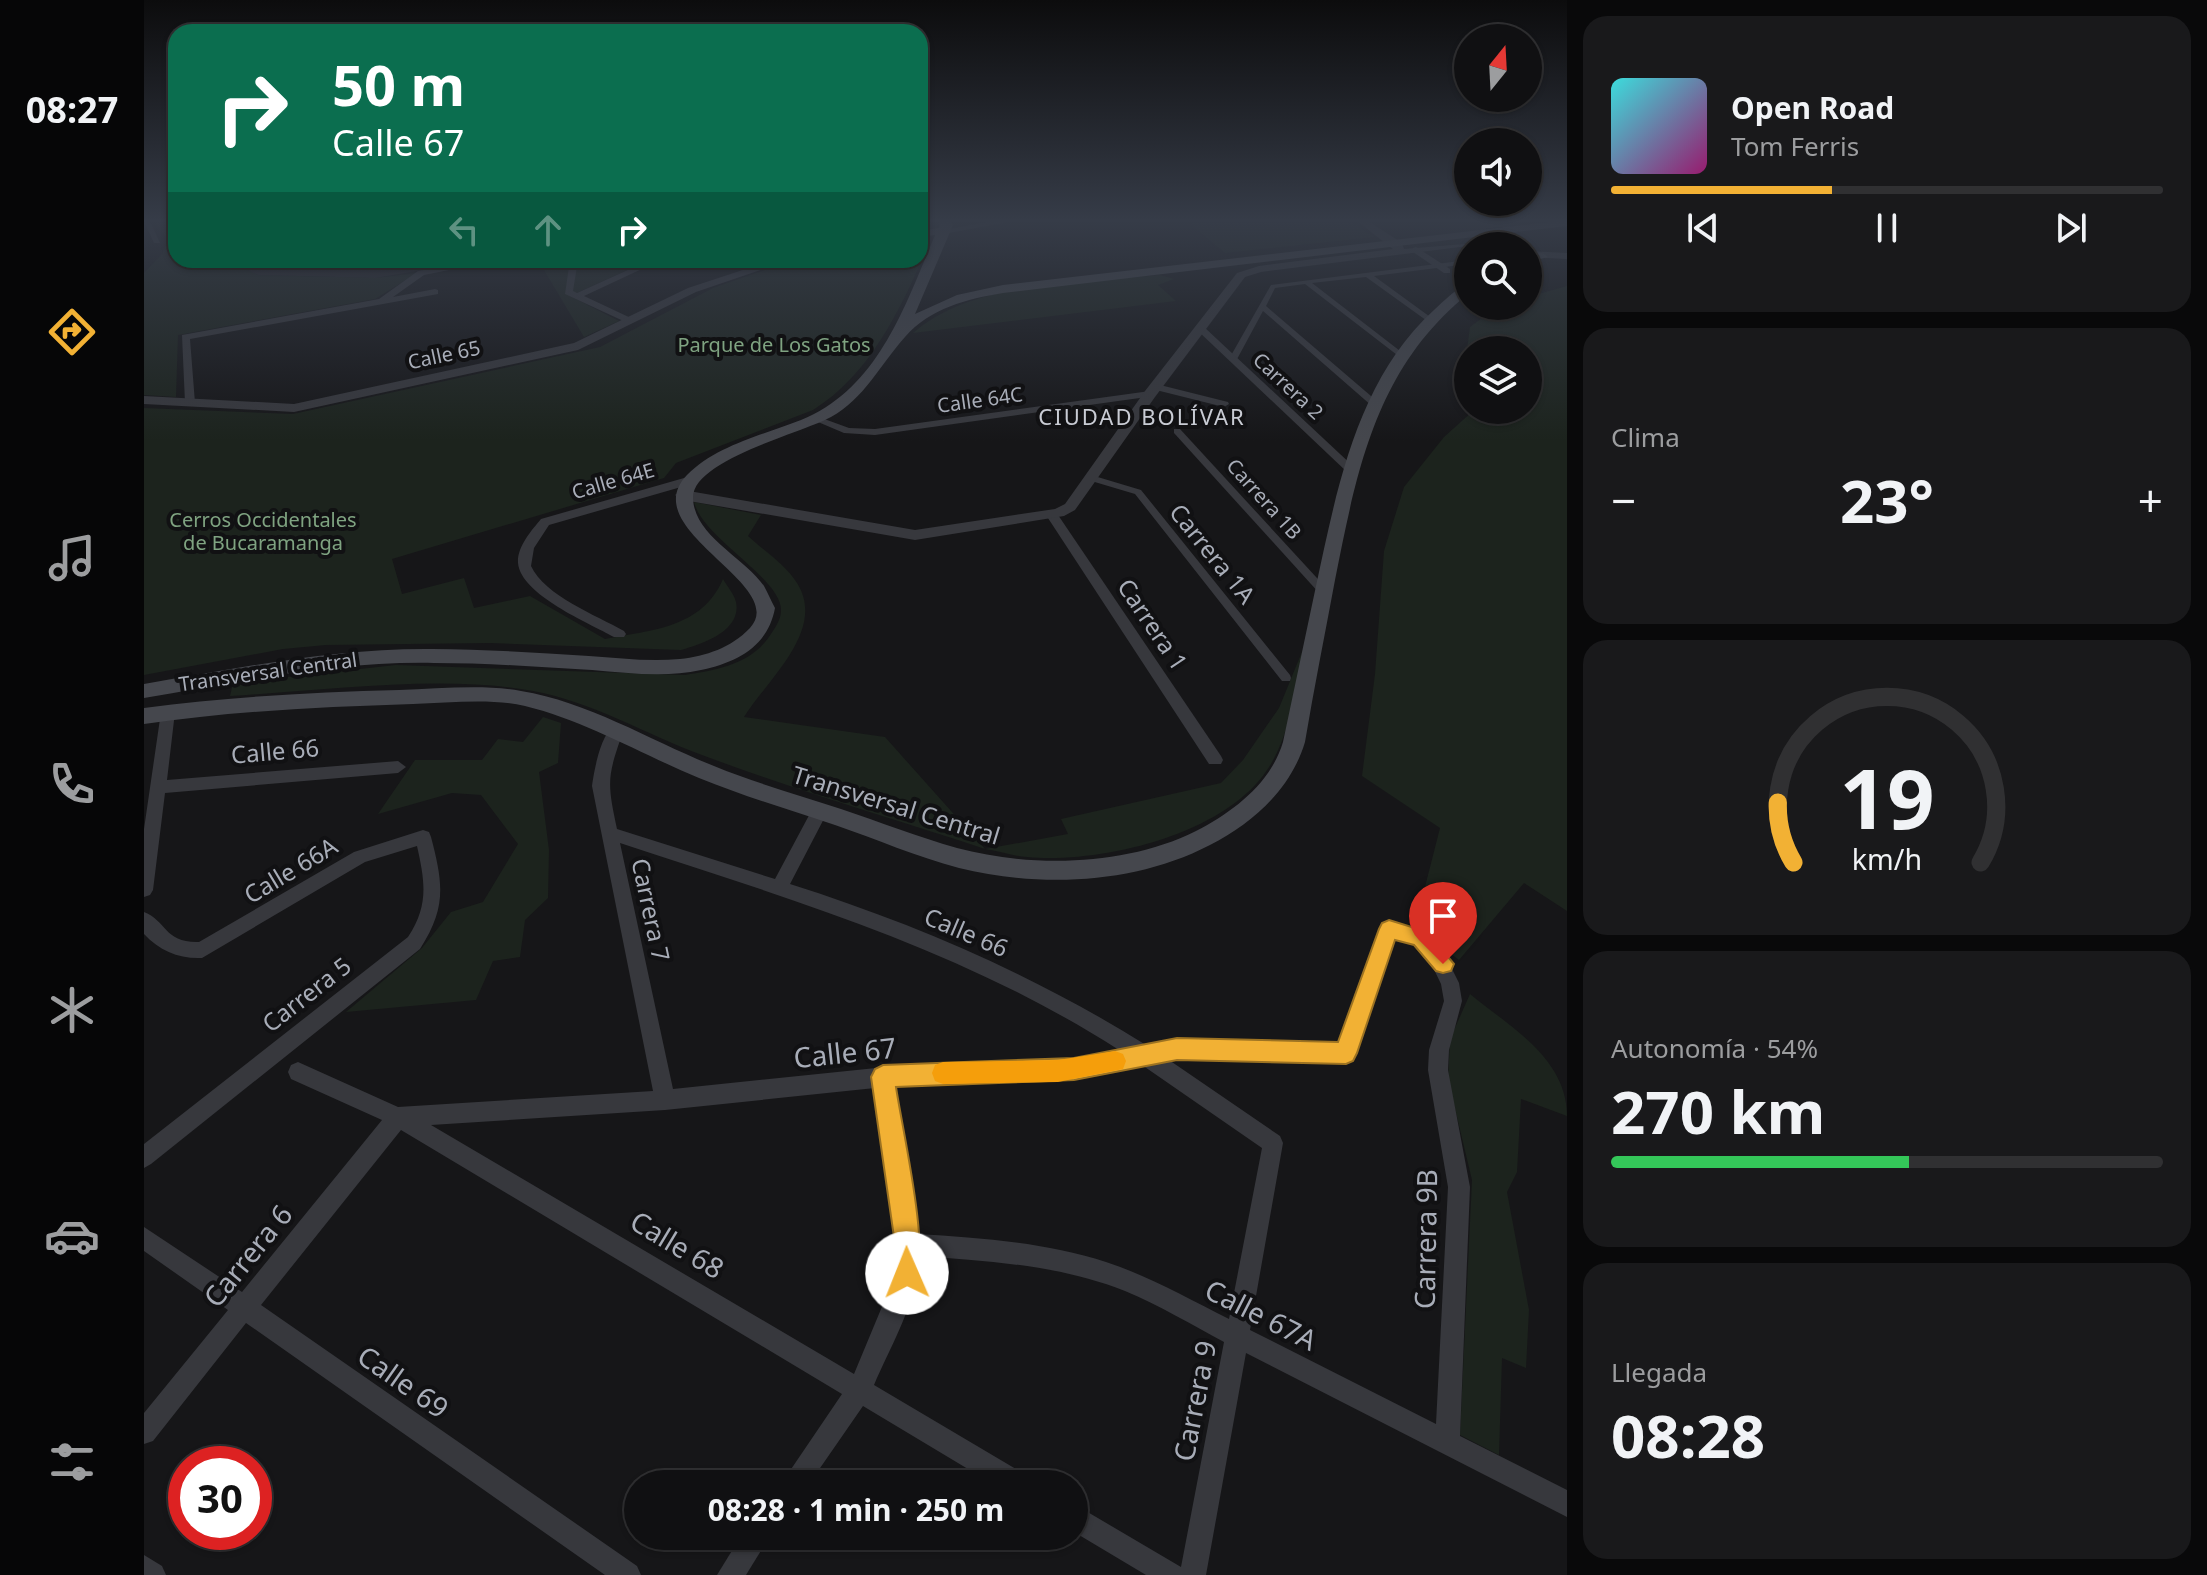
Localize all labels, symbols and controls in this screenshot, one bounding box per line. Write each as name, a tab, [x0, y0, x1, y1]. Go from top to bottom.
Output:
north arrow	[1454, 24, 1542, 112]
map controls	[1454, 24, 1542, 424]
text: 50 m	[332, 46, 465, 122]
icon: right	[200, 56, 304, 160]
text: 08:27	[26, 85, 118, 134]
text: Open Road	[1731, 87, 1894, 128]
text: Calle 67	[332, 118, 464, 167]
button: sound	[1454, 128, 1542, 216]
text: Tom Ferris	[1731, 128, 1859, 164]
icon: previous	[1681, 206, 1725, 250]
icon: pause	[1865, 206, 1909, 250]
icon: next	[2049, 206, 2093, 250]
icon: left	[442, 208, 486, 252]
icon: ahead	[526, 208, 570, 252]
icon: right	[610, 208, 654, 252]
button: search	[1454, 232, 1542, 320]
icon: directions	[44, 304, 100, 360]
park label: Parque de Los Gatos	[677, 331, 871, 358]
street label: Calle 65	[405, 334, 483, 375]
button: layers	[1454, 336, 1542, 424]
street label: Carrera 2	[1247, 346, 1329, 425]
street label: Calle 64C	[935, 380, 1025, 419]
district label: CIUDAD BOLÍVAR	[1038, 401, 1246, 431]
text: Clima	[1611, 419, 1680, 455]
street label: Carrera 1B	[1221, 452, 1308, 545]
street label: Calle 64E	[568, 456, 657, 505]
text: 23°	[1840, 459, 1934, 541]
text: −	[1611, 470, 1636, 530]
text: +	[2138, 470, 2163, 530]
street label: Carrera 1A	[1163, 496, 1264, 610]
park label: Cerros Occidentales de Bucaramanga	[169, 506, 357, 556]
icon: music	[44, 530, 100, 586]
street label: Carrera 1	[1110, 572, 1196, 677]
street label: Transversal Central	[177, 646, 359, 697]
street label: Calle 66	[229, 730, 320, 771]
text: 19	[1839, 740, 1935, 853]
icon: phone	[44, 756, 100, 812]
street label: Transversal Central	[788, 757, 1004, 852]
street label: Calle 66A	[237, 829, 344, 911]
text: km/h	[1852, 840, 1922, 879]
street label: Carrera 7	[624, 855, 678, 964]
pin	[1409, 882, 1477, 964]
icon: arrive	[1421, 894, 1465, 938]
street label: Calle 66	[920, 899, 1014, 964]
street label: Carrera 5	[255, 949, 357, 1039]
icon: climate	[44, 982, 100, 1038]
street label: Calle 67	[792, 1028, 898, 1076]
text: Autonomía · 54%	[1611, 1030, 1818, 1066]
text: 270 km	[1611, 1070, 1825, 1152]
street label: Carrera 9B	[1405, 1169, 1445, 1309]
street label: Carrera 6	[194, 1196, 300, 1315]
street label: Calle 68	[624, 1201, 731, 1287]
icon: car	[44, 1208, 100, 1264]
position arrow	[865, 1231, 949, 1315]
street label: Calle 67A	[1199, 1270, 1324, 1359]
street label: Calle 69	[351, 1336, 457, 1426]
street label: Carrera 9	[1164, 1337, 1224, 1464]
text: Llegada	[1611, 1354, 1707, 1390]
text: 08:28	[1611, 1394, 1765, 1476]
icon: filters	[44, 1434, 100, 1490]
speed limit sign: 30	[168, 1446, 272, 1550]
text: 08:28 · 1 min · 250 m	[708, 1489, 1004, 1530]

